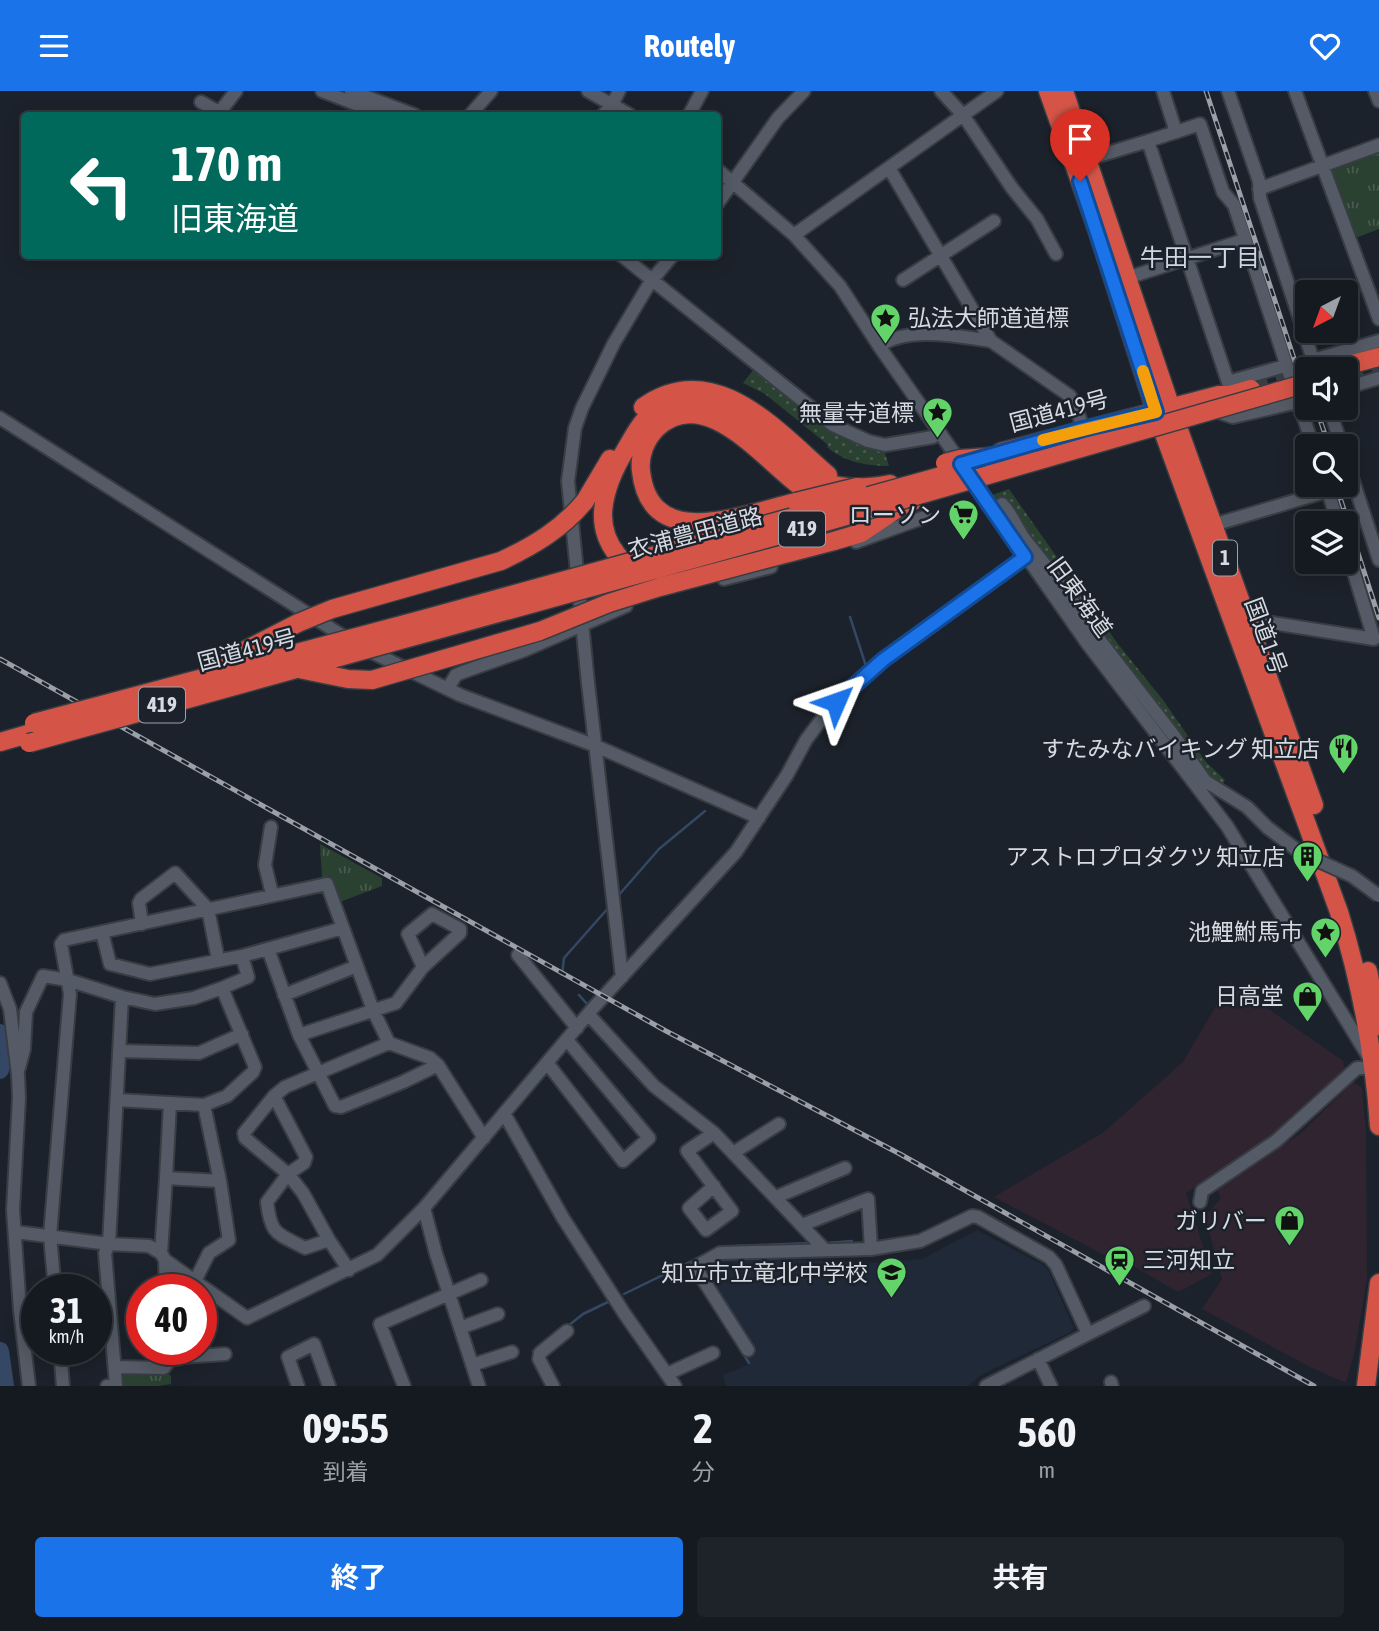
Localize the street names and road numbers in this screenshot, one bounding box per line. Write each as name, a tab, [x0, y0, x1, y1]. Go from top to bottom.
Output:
street label: 国道419号	[1007, 385, 1111, 437]
street label: 衣浦豊田道路	[625, 503, 765, 563]
road number: 419	[779, 511, 825, 547]
road number: 1	[1213, 540, 1237, 575]
street label: 旧東海道	[1042, 552, 1118, 642]
street label: 国道1号	[1240, 594, 1292, 678]
street label: 国道419号	[195, 624, 299, 676]
road number: 419	[139, 687, 185, 723]

